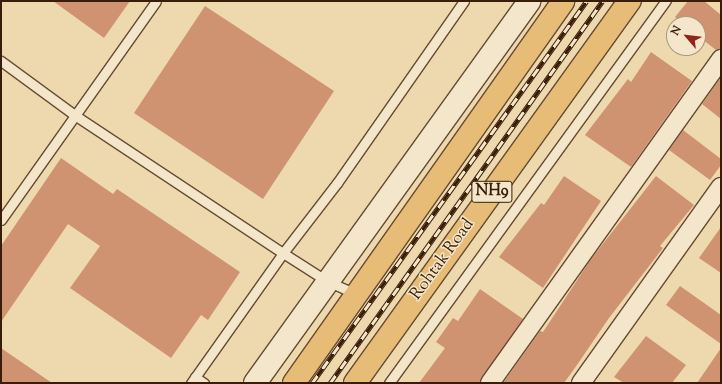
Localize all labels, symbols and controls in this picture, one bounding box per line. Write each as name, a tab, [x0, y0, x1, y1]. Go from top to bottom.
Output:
north arrow	[666, 16, 706, 56]
text: N	[667, 23, 685, 38]
road number: NH9	[471, 178, 513, 206]
street label: Rohtak Road	[407, 215, 479, 305]

